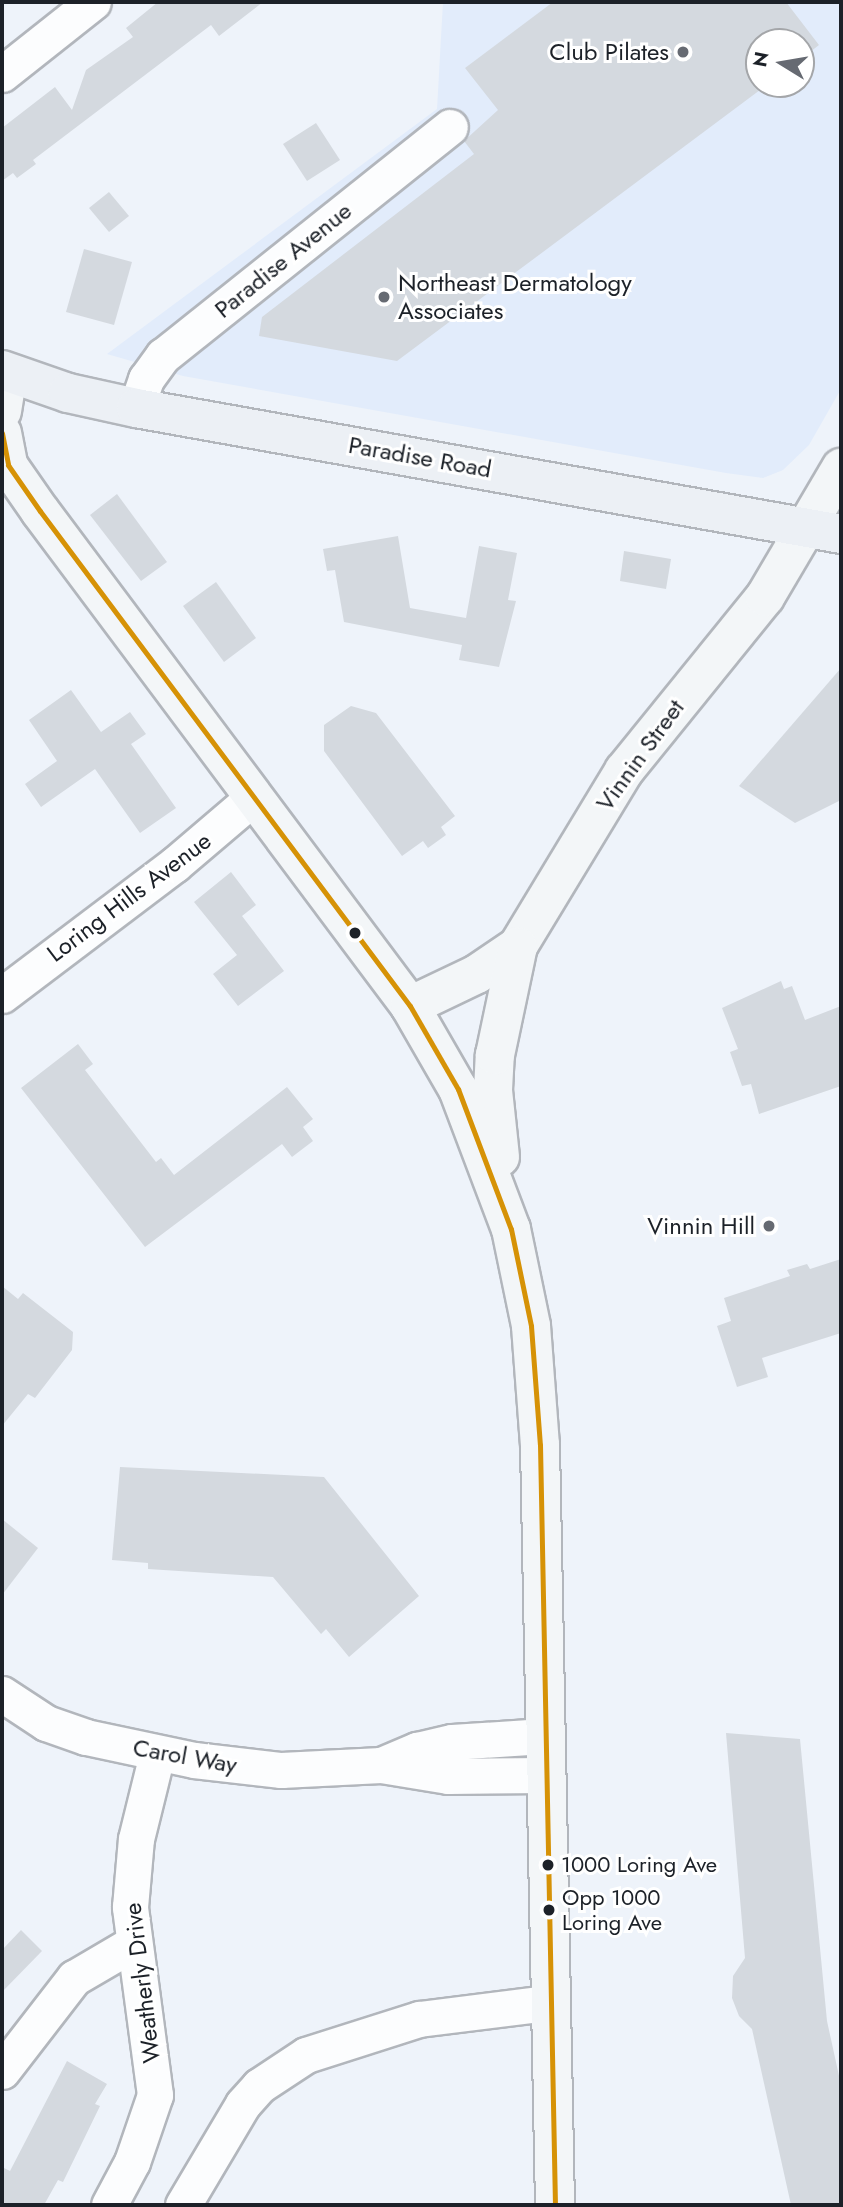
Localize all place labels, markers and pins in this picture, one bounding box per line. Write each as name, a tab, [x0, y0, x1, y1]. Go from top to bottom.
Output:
place label: Club Pilates	[549, 38, 669, 66]
marker: Club Pilates	[675, 44, 691, 60]
place label: Northeast Dermatology Associates	[398, 269, 632, 325]
marker: Northeast Dermatology Associates	[376, 289, 392, 305]
unlabelled marker	[348, 926, 362, 940]
place label: Vinnin Hill	[647, 1212, 755, 1240]
marker: Vinnin Hill	[761, 1218, 777, 1234]
place label: 1000 Loring Ave	[561, 1852, 717, 1878]
marker: 1000 Loring Ave	[541, 1858, 555, 1872]
place label: Opp 1000 Loring Ave	[562, 1884, 662, 1936]
marker: Opp 1000 Loring Ave	[542, 1903, 556, 1917]

